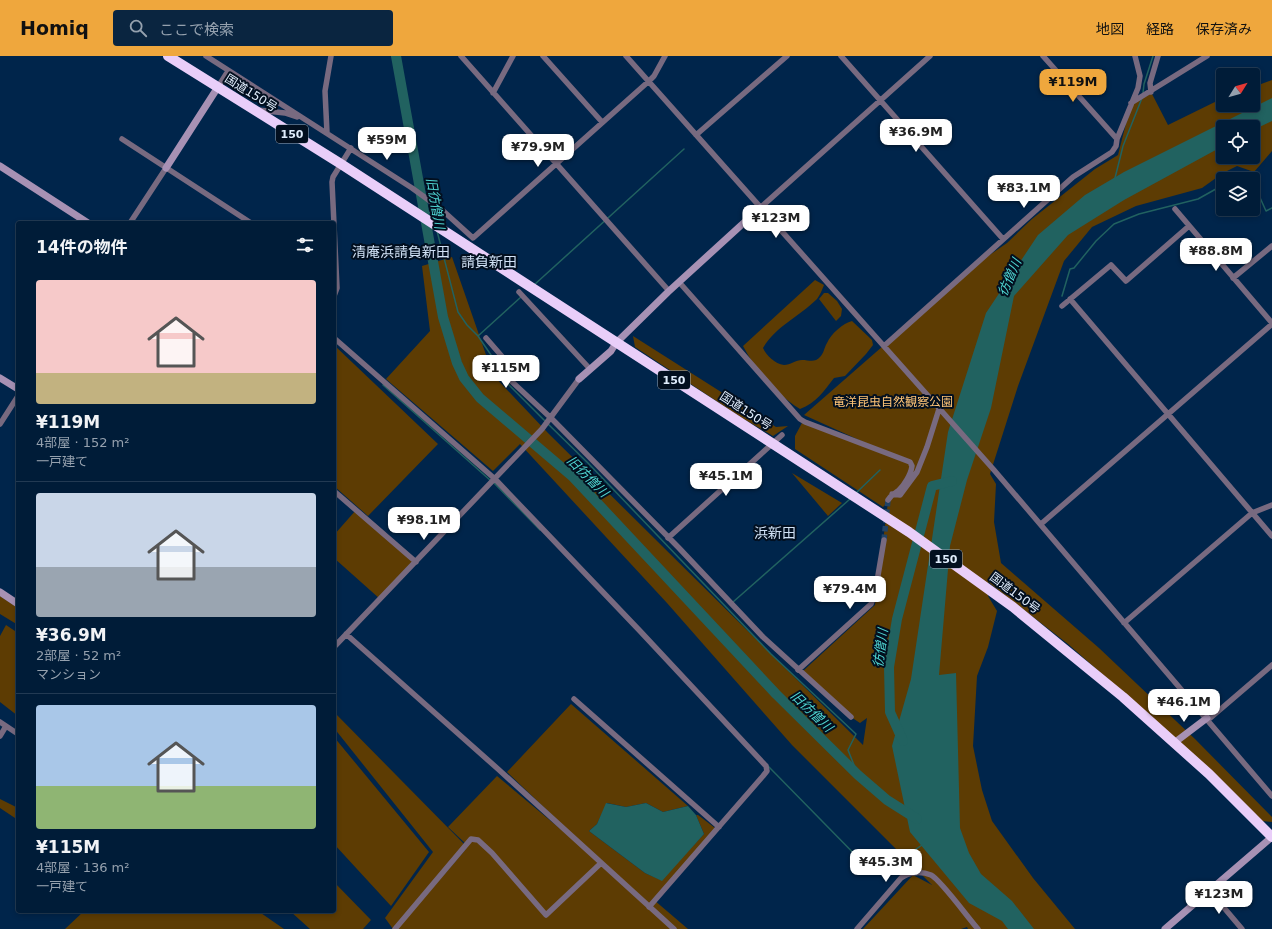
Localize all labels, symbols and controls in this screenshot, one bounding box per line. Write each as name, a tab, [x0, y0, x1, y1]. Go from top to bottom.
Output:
search box	[113, 10, 393, 46]
text: Homiq	[20, 17, 89, 39]
icon: search	[127, 17, 149, 39]
text: ここで検索	[159, 21, 234, 39]
text: 地図	[1096, 21, 1124, 37]
text: 経路	[1146, 21, 1174, 37]
text: 保存済み	[1196, 21, 1252, 37]
north arrow	[1216, 68, 1260, 112]
map controls	[1216, 68, 1260, 216]
pin: ¥119M	[1045, 69, 1101, 103]
street label: 国道150号	[222, 71, 280, 115]
text: ¥119M	[1048, 74, 1098, 89]
pin: ¥36.9M	[883, 119, 949, 153]
button: locate	[1216, 120, 1260, 164]
text: ¥36.9M	[889, 124, 943, 139]
road number: 150	[276, 125, 308, 143]
pin: ¥59M	[363, 127, 411, 161]
text: ¥59M	[367, 132, 407, 147]
pin: ¥79.9M	[505, 134, 571, 168]
text: ¥79.9M	[511, 139, 565, 154]
button: layers	[1216, 172, 1260, 216]
pin: ¥83.1M	[991, 175, 1057, 209]
water label: 旧彷僧川	[424, 176, 448, 232]
text: ¥83.1M	[997, 180, 1051, 195]
pin: ¥123M	[748, 205, 804, 239]
text: ¥123M	[751, 210, 801, 225]
icon: filters	[294, 234, 316, 256]
text: 14件の物件	[36, 237, 128, 257]
pin: ¥88.8M	[1183, 238, 1249, 272]
text: ¥88.8M	[1189, 243, 1243, 258]
district label: 清庵浜請負新田	[352, 244, 450, 260]
district label: 請負新田	[461, 254, 517, 270]
water label: 彷僧川	[995, 254, 1025, 298]
icon: home	[140, 306, 212, 378]
pin: ¥115M	[478, 355, 534, 389]
text: ¥115M	[481, 360, 531, 375]
road number: 150	[658, 371, 690, 389]
street label: 国道150号	[717, 389, 775, 433]
park label: 竜洋昆虫自然観察公園	[833, 395, 953, 409]
text: ¥119M	[36, 412, 100, 432]
text: 4部屋 · 152 m²	[36, 435, 130, 450]
water label: 旧彷僧川	[564, 453, 613, 501]
text: 一戸建て	[36, 454, 88, 469]
pin: ¥45.1M	[693, 463, 759, 497]
text: ¥45.1M	[699, 468, 753, 483]
pin: ¥98.1M	[391, 507, 457, 541]
text: ¥98.1M	[397, 512, 451, 527]
icon: home	[140, 519, 212, 591]
district label: 浜新田	[754, 525, 796, 541]
road number: 150	[930, 550, 962, 568]
street label: 国道150号	[987, 570, 1043, 616]
pin: ¥79.4M	[817, 576, 883, 610]
text: ¥79.4M	[823, 581, 877, 596]
text: ¥36.9M	[36, 625, 107, 645]
water label: 彷僧川	[870, 626, 891, 668]
text: 2部屋 · 52 m²	[36, 648, 121, 663]
text: マンション	[36, 667, 101, 682]
water label: 旧彷僧川	[788, 688, 837, 736]
pin: ¥46.1M	[1151, 689, 1217, 723]
text: ¥46.1M	[1157, 694, 1211, 709]
icon: home	[140, 731, 212, 803]
text: ¥115M	[36, 837, 100, 857]
pin: ¥45.3M	[853, 849, 919, 883]
text: ¥45.3M	[859, 854, 913, 869]
text: 4部屋 · 136 m²	[36, 860, 130, 875]
text: 一戸建て	[36, 879, 88, 894]
pin: ¥123M	[1191, 881, 1247, 915]
text: ¥123M	[1194, 886, 1244, 901]

